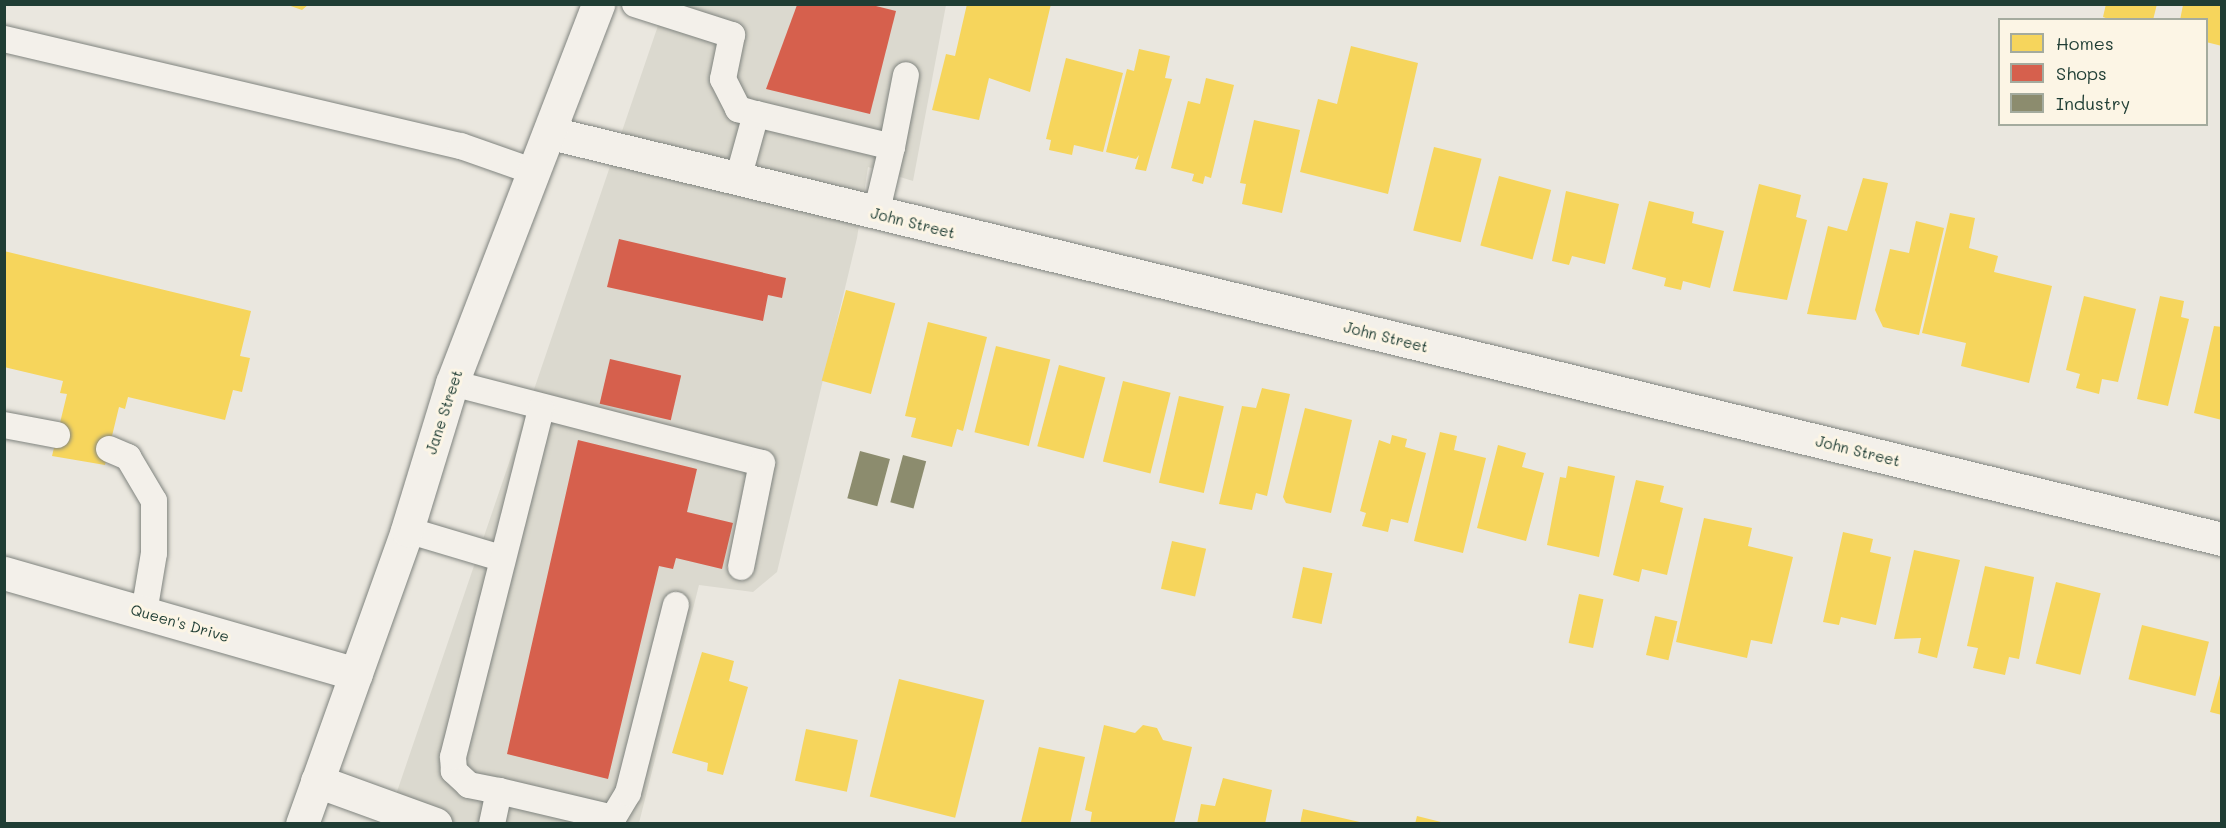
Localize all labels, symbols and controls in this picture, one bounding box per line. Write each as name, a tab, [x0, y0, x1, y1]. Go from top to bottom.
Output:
legend	[1998, 18, 2208, 126]
text: Homes	[2056, 31, 2114, 55]
text: Shops	[2056, 61, 2107, 85]
text: Industry	[2056, 91, 2130, 115]
street label: John Street	[869, 204, 957, 242]
street label: John Street	[1342, 318, 1430, 356]
street label: Jane Street	[422, 368, 466, 456]
street label: John Street	[1814, 432, 1902, 470]
street label: Queen's Drive	[129, 600, 231, 646]

